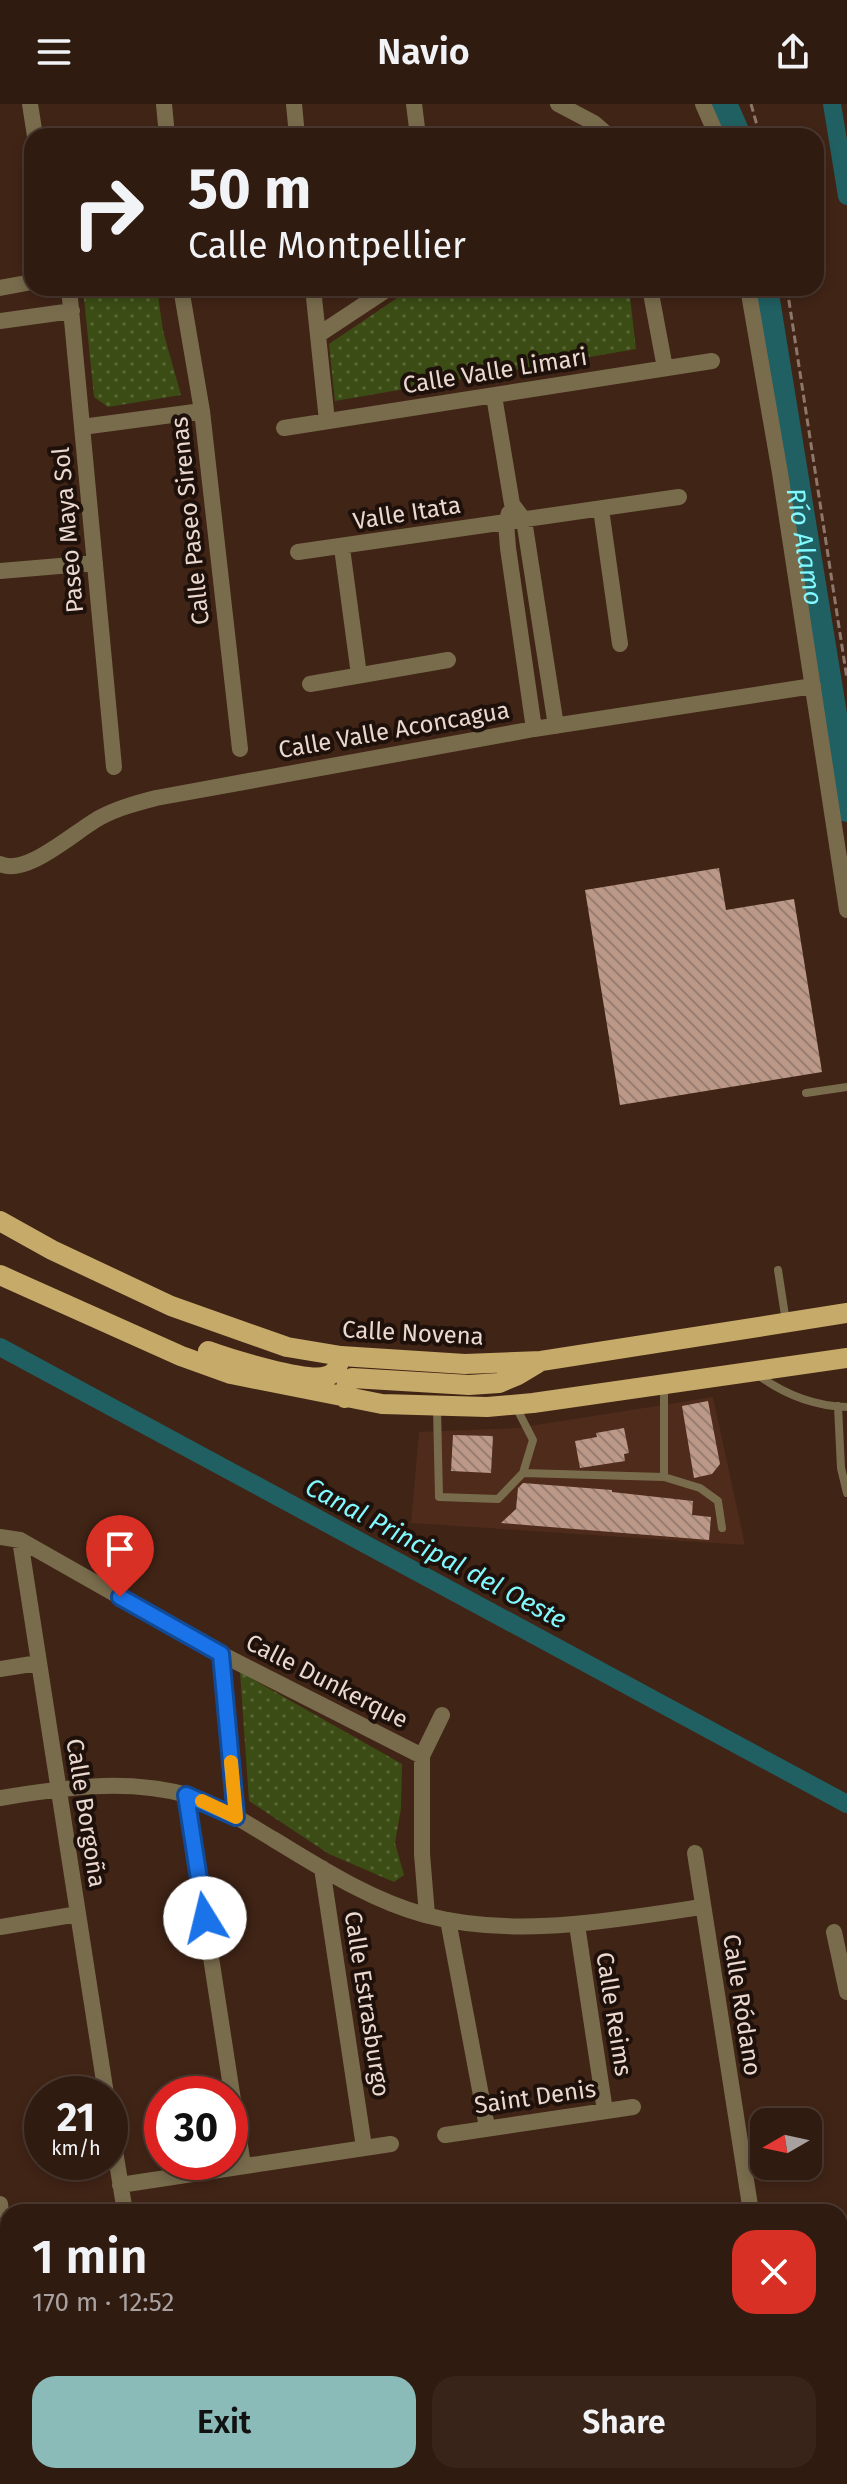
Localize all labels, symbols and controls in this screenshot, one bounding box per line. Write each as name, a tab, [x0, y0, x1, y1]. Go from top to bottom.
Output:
icon: menu	[32, 30, 76, 74]
text: Navio	[377, 30, 470, 74]
icon: share	[771, 30, 815, 74]
text: 50 m	[188, 156, 311, 223]
icon: right	[56, 160, 160, 264]
text: Calle Montpellier	[188, 224, 466, 268]
street label: Calle Valle Limari	[401, 343, 589, 399]
street label: Calle Paseo Sirenas	[165, 416, 215, 626]
street label: Paseo Maya Sol	[47, 446, 89, 614]
water label: Río Alamo	[780, 486, 829, 608]
street label: Valle Itata	[351, 491, 463, 535]
street label: Calle Valle Aconcagua	[276, 696, 512, 764]
street label: Calle Novena	[342, 1315, 484, 1351]
water label: Canal Principal del Oeste	[300, 1471, 572, 1636]
pin	[86, 1515, 154, 1597]
icon: arrive	[98, 1527, 142, 1571]
street label: Calle Dunkerque	[241, 1628, 413, 1734]
street label: Calle Borgoña	[60, 1737, 112, 1889]
position arrow	[163, 1876, 247, 1960]
street label: Calle Estrasburgo	[338, 1909, 396, 2099]
street label: Calle Ródano	[717, 1932, 767, 2078]
street label: Calle Reims	[590, 1950, 638, 2078]
street label: Saint Denis	[472, 2075, 598, 2119]
speed limit sign: 30	[144, 2076, 248, 2180]
text: 21	[57, 2094, 95, 2142]
north arrow	[750, 2108, 822, 2180]
map controls	[750, 2108, 822, 2180]
text: km/h	[51, 2136, 101, 2160]
text: 1 min	[32, 2228, 148, 2286]
button: close	[732, 2230, 816, 2314]
text: 170 m · 12:52	[32, 2287, 174, 2318]
button: Exit	[32, 2376, 416, 2468]
button: Share	[432, 2376, 816, 2468]

